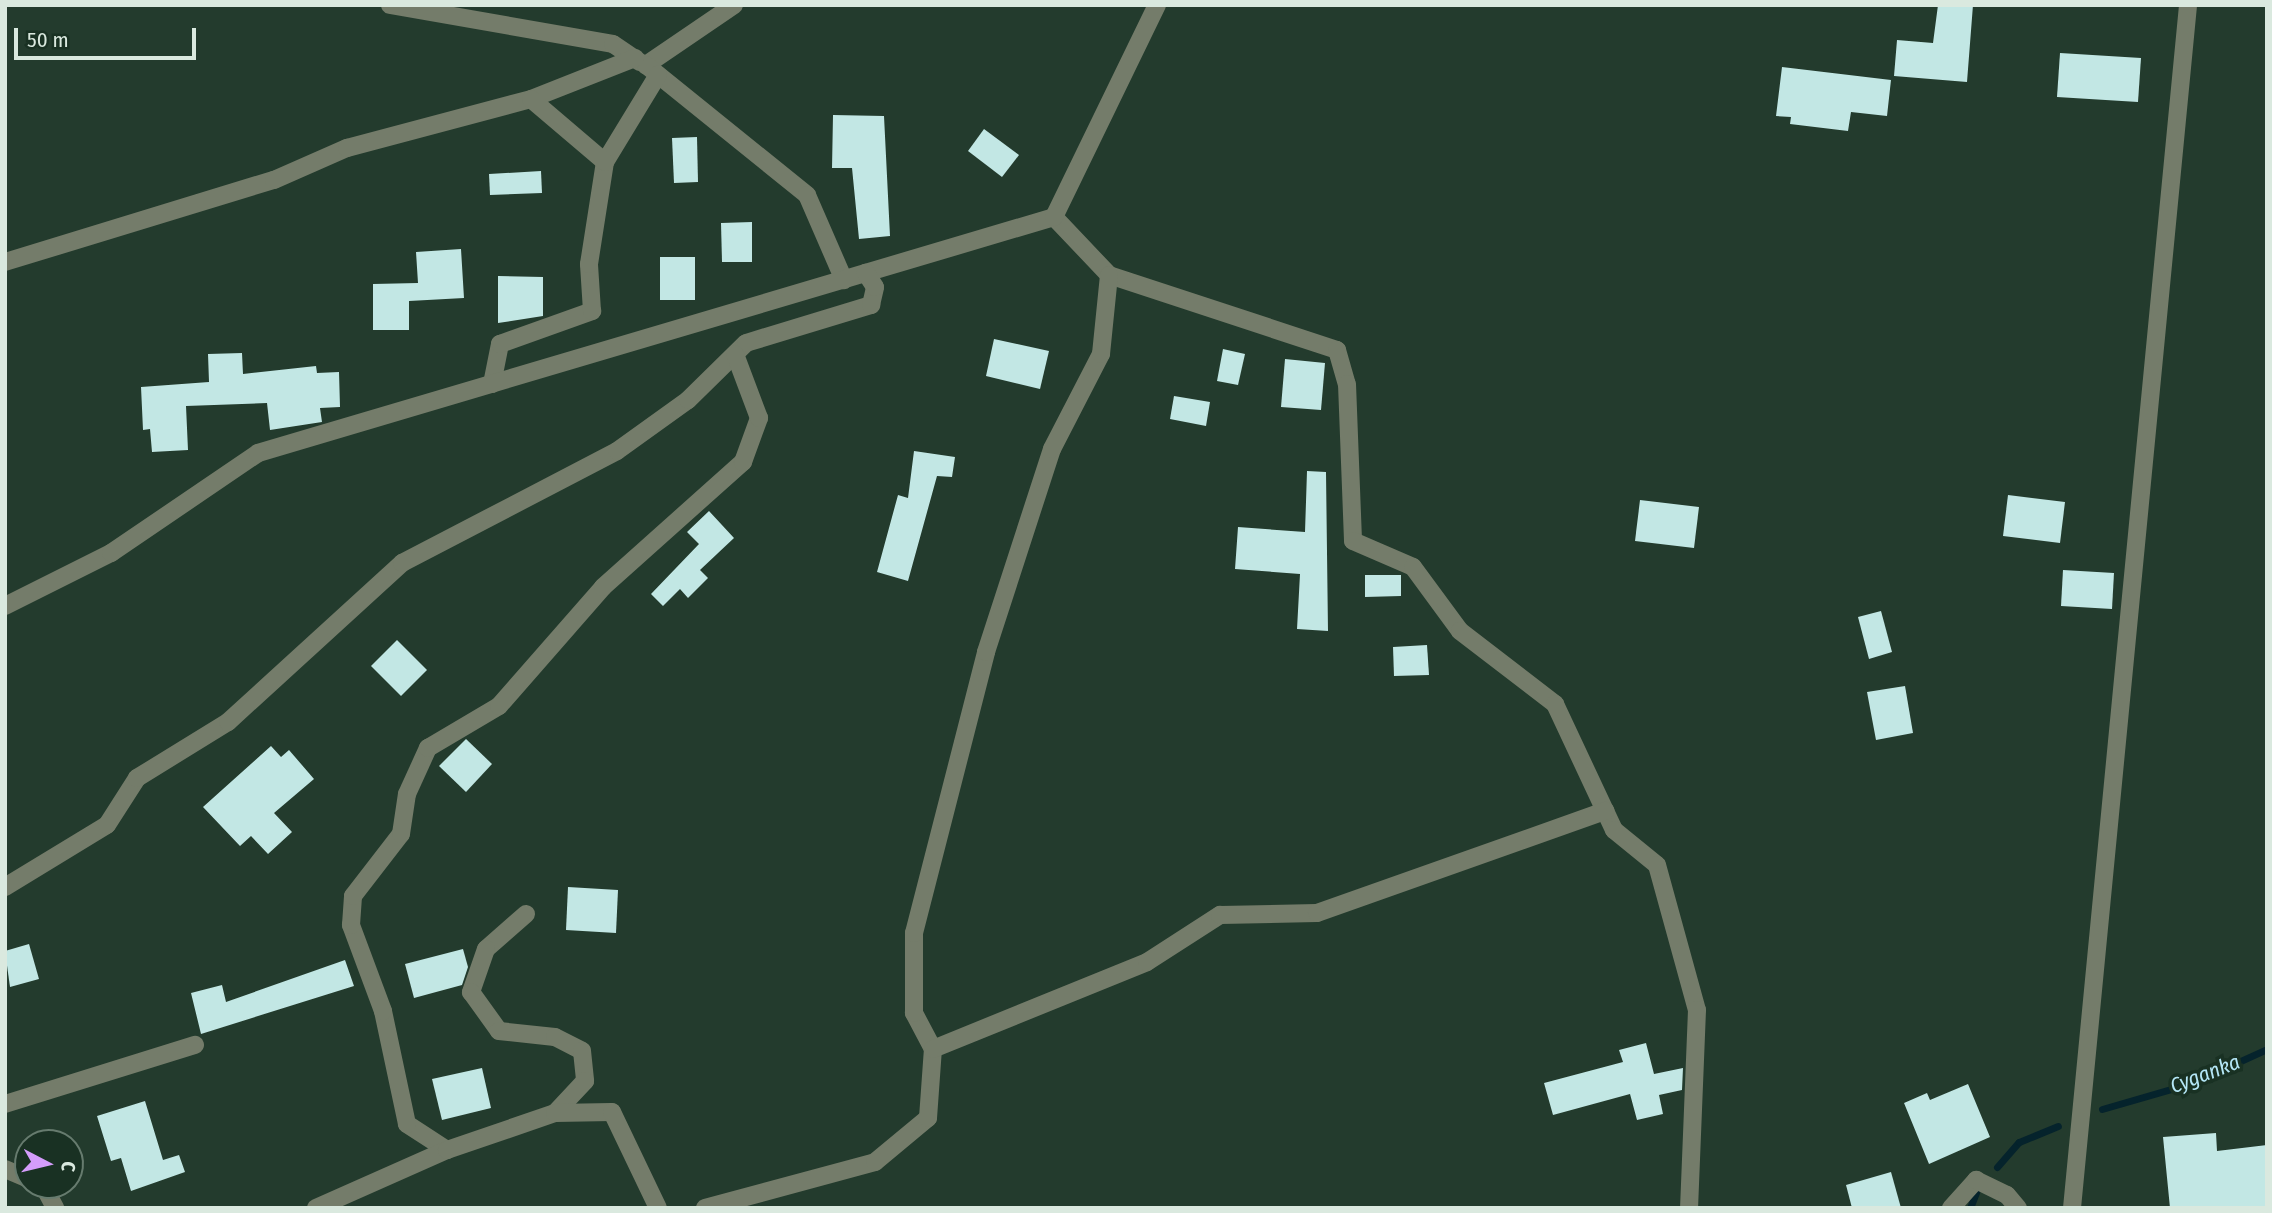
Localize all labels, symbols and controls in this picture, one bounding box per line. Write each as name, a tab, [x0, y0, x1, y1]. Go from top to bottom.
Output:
scale bar	[18, 14, 200, 58]
text: 50 m	[27, 27, 69, 53]
water label: Cyganka	[2166, 1049, 2244, 1099]
north arrow	[14, 1129, 84, 1199]
text: С	[56, 1160, 80, 1173]

